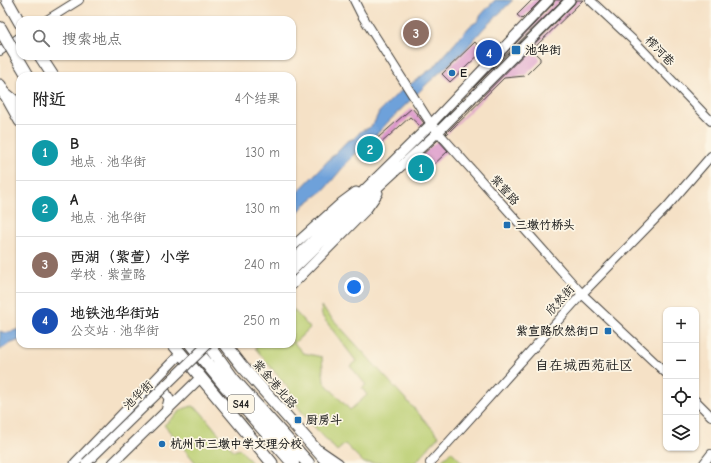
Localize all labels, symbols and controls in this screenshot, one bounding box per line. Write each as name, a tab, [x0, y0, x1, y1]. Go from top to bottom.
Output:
search box	[16, 16, 296, 60]
pin: 3	[403, 18, 429, 48]
icon: search	[30, 27, 52, 49]
text: 搜索地点	[62, 30, 122, 48]
street label: 榨河巷	[642, 33, 678, 69]
pin: 4	[476, 38, 502, 68]
place label: 池华街	[525, 43, 561, 57]
marker: 池华街	[510, 44, 522, 56]
place label: E	[460, 66, 467, 80]
marker: E	[447, 68, 457, 78]
text: 附近	[32, 90, 66, 109]
text: 4个结果	[235, 91, 280, 106]
pin: 2	[357, 134, 383, 164]
text: B	[70, 135, 79, 153]
text: 1	[42, 145, 48, 160]
text: 130 m	[245, 145, 280, 160]
pin: 1	[408, 153, 434, 183]
text: 地点 · 池华街	[70, 154, 146, 169]
street label: 紫萱路	[488, 172, 522, 208]
text: A	[70, 191, 78, 209]
text: 2	[42, 201, 48, 216]
text: 130 m	[245, 201, 280, 216]
text: 地点 · 池华街	[70, 210, 146, 225]
place label: 三墩竹桥头	[515, 218, 575, 232]
marker: 三墩竹桥头	[502, 220, 512, 230]
text: 西湖（紫萱）小学	[70, 248, 190, 266]
text: 3	[42, 257, 48, 272]
text: 240 m	[244, 257, 280, 272]
text: 学校 · 紫萱路	[70, 267, 146, 282]
your location	[344, 277, 364, 297]
street label: 欣然街	[543, 282, 577, 318]
text: 地铁池华街站	[70, 304, 160, 322]
map controls	[663, 307, 699, 451]
button: +	[663, 307, 699, 343]
text: 4	[42, 313, 48, 328]
text: 250 m	[243, 313, 280, 328]
text: 公交站 · 池华街	[70, 323, 159, 338]
place label: 紫宣路欣然街口	[516, 324, 600, 338]
marker: 紫宣路欣然街口	[603, 326, 613, 336]
button: −	[663, 343, 699, 379]
street label: 紫金港北路	[250, 357, 300, 411]
district label: 自在城西苑社区	[535, 357, 633, 374]
street label: 池华街	[120, 377, 156, 413]
button: locate	[663, 379, 699, 415]
road number: S44	[228, 395, 254, 413]
place label: 厨房斗	[306, 413, 342, 427]
marker: 厨房斗	[293, 415, 303, 425]
button: layers	[663, 415, 699, 451]
place label: 杭州市三墩中学文理分校	[170, 437, 302, 451]
marker: 杭州市三墩中学文理分校	[157, 439, 167, 449]

